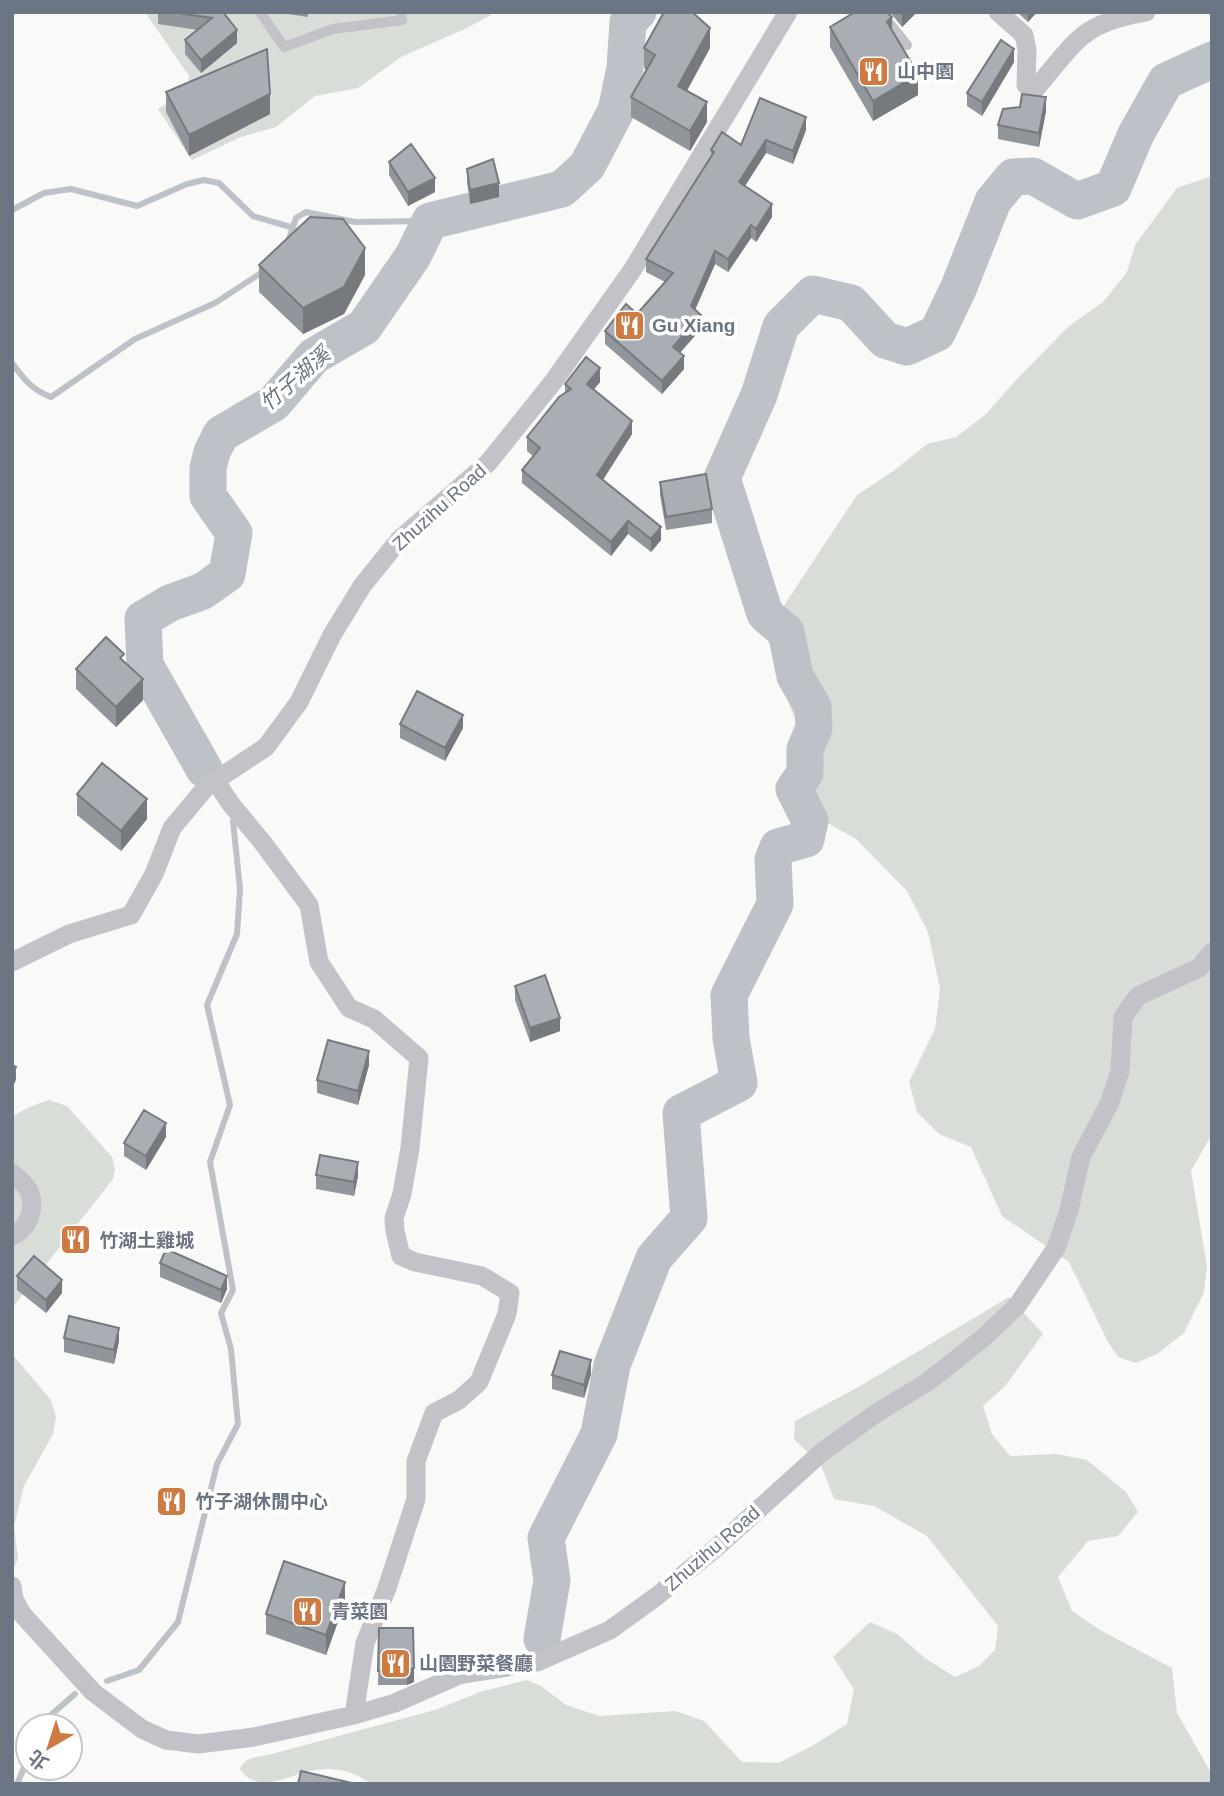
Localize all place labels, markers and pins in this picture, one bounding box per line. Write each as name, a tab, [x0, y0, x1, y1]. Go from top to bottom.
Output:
restaurant icon: 山中園	[857, 54, 891, 88]
place label: 山中園	[897, 61, 954, 82]
restaurant icon: Gu Xiang	[612, 308, 646, 342]
place label: Gu Xiang	[652, 315, 735, 336]
restaurant icon: 竹湖土雞城	[59, 1223, 93, 1257]
place label: 竹湖土雞城	[99, 1230, 194, 1251]
restaurant icon: 竹子湖休閒中心	[155, 1484, 189, 1518]
place label: 竹子湖休閒中心	[195, 1491, 328, 1512]
restaurant icon: 青菜園	[291, 1594, 325, 1628]
place label: 青菜園	[331, 1601, 388, 1622]
restaurant icon: 山園野菜餐廳	[379, 1646, 413, 1680]
place label: 山園野菜餐廳	[419, 1653, 533, 1674]

